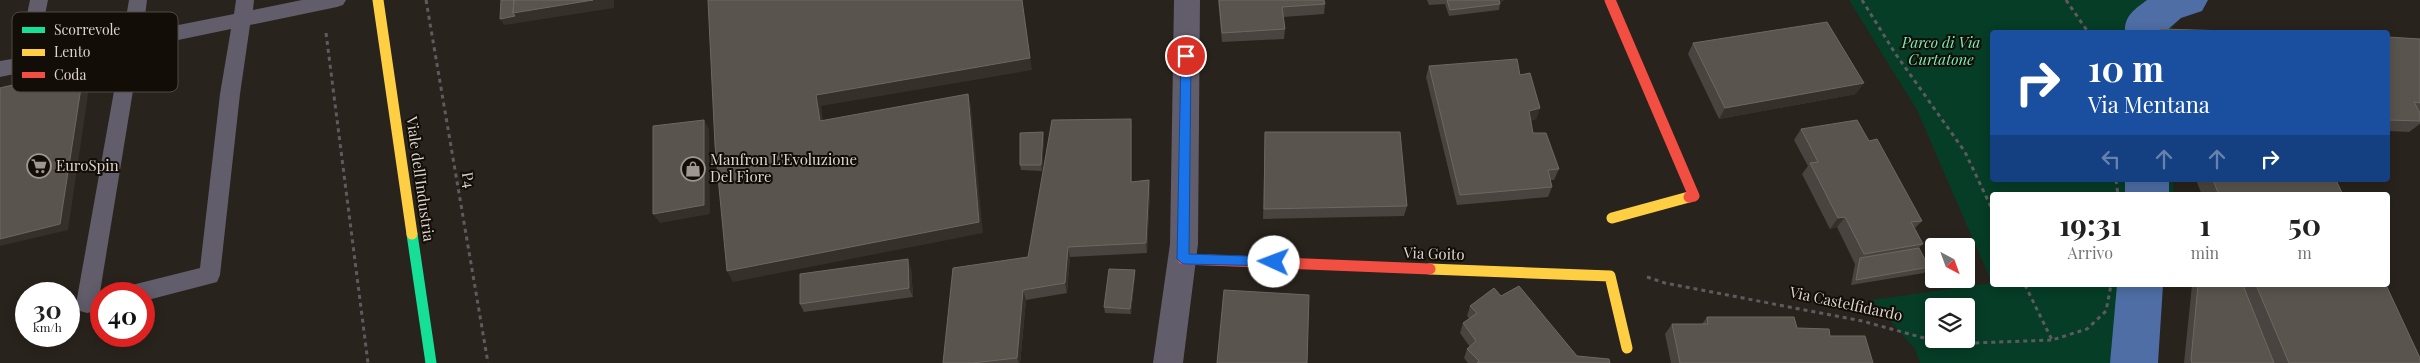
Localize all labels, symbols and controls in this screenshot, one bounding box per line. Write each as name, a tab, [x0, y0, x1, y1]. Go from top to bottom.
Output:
legend	[12, 12, 178, 92]
text: Scorrevole	[54, 20, 120, 39]
park label: Parco di Via Curtatone	[1901, 32, 1980, 69]
pin	[1165, 35, 1207, 77]
text: Lento	[54, 42, 91, 61]
icon: arrive	[1172, 42, 1200, 70]
text: 10 m	[2088, 44, 2164, 91]
icon: right	[2005, 50, 2070, 115]
text: Coda	[54, 65, 86, 84]
text: Via Mentana	[2088, 89, 2210, 119]
street label: Viale dell'Industria	[402, 114, 440, 243]
icon: left	[2097, 145, 2125, 173]
icon: ahead	[2150, 145, 2178, 173]
icon: ahead	[2203, 145, 2231, 173]
icon: right	[2256, 145, 2284, 173]
place label: Manfron L'Evoluzione Del Fiore	[710, 149, 857, 186]
supermarket icon: EuroSpin	[26, 153, 52, 179]
place label: EuroSpin	[56, 155, 119, 175]
shop icon: Manfron L'Evoluzione Del Fiore	[680, 156, 706, 182]
street label: P4	[458, 170, 480, 190]
text: 19:31	[2059, 204, 2122, 244]
text: 1	[2199, 204, 2211, 244]
text: 50	[2288, 204, 2321, 244]
position arrow	[1247, 235, 1299, 287]
north arrow	[1925, 238, 1975, 288]
map controls	[1925, 238, 1975, 348]
street label: Via Goito	[1402, 242, 1465, 264]
text: Arrivo	[2068, 242, 2113, 263]
text: min	[2191, 242, 2219, 263]
text: m	[2297, 242, 2312, 263]
street label: Via Castelfidardo	[1787, 281, 1905, 325]
speed limit sign: 40	[90, 282, 155, 347]
text: 30	[33, 292, 62, 325]
button: layers	[1925, 298, 1975, 348]
text: km/h	[33, 319, 62, 335]

